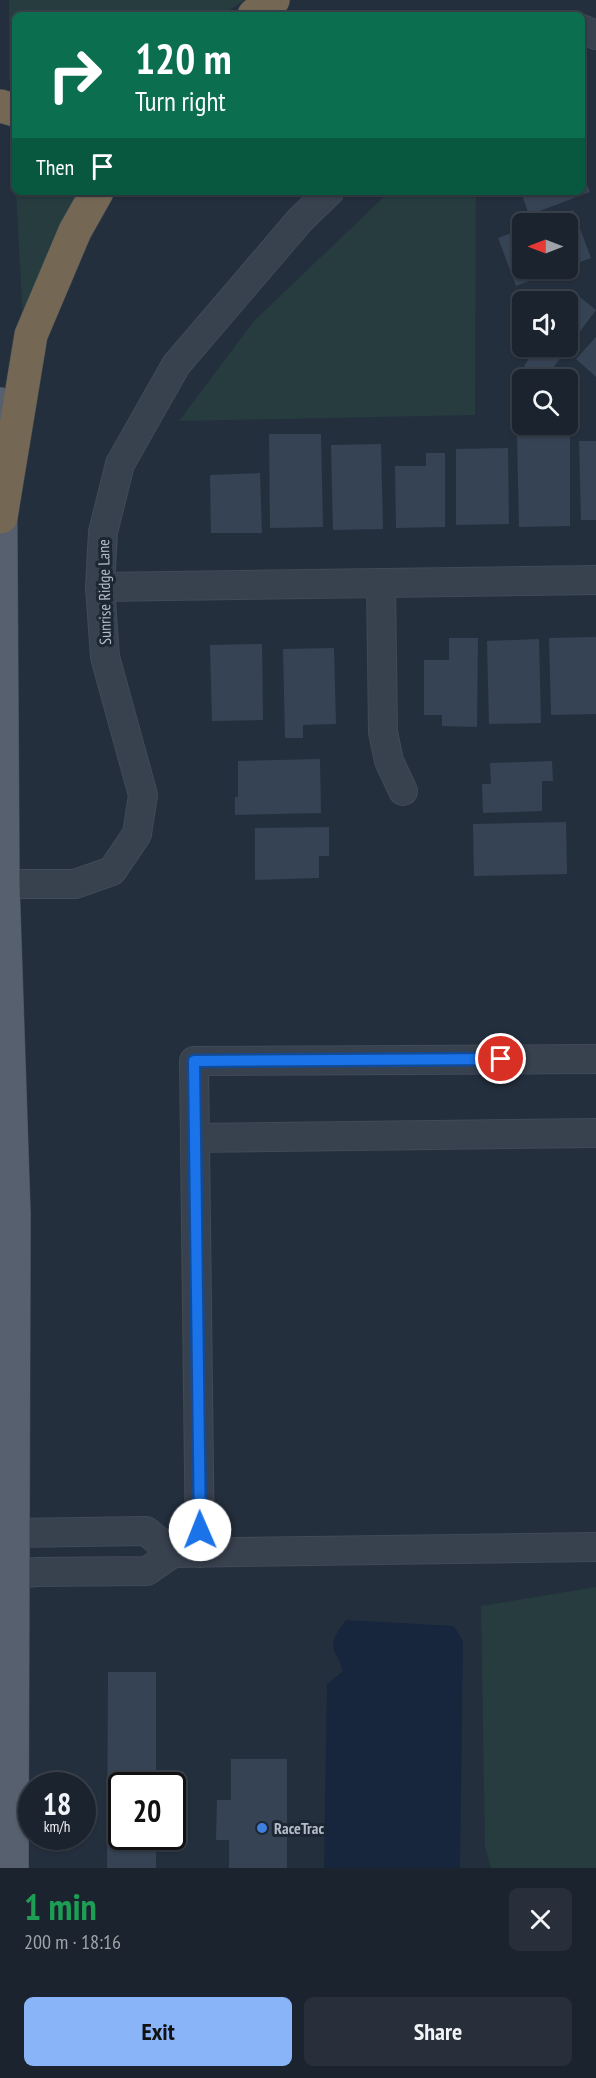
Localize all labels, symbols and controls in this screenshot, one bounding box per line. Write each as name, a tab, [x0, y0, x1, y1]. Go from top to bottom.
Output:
text: 120 m	[135, 31, 232, 86]
icon: right	[36, 36, 114, 114]
text: Turn right	[135, 84, 226, 118]
icon: arrive	[86, 150, 119, 183]
text: Then	[36, 153, 74, 181]
north arrow	[512, 213, 578, 279]
map controls	[512, 213, 578, 435]
button: sound	[512, 291, 578, 357]
button: search	[512, 369, 578, 435]
street label: Sunrise Ridge Lane	[93, 539, 115, 645]
pin	[475, 1033, 526, 1084]
icon: arrive	[484, 1042, 517, 1075]
position arrow	[168, 1498, 232, 1562]
speed limit sign: 20	[108, 1772, 186, 1850]
text: 18	[43, 1784, 71, 1823]
text: km/h	[44, 1817, 70, 1836]
place label: RaceTrac	[274, 1818, 324, 1838]
marker: RaceTrac	[255, 1821, 269, 1835]
text: 1 min	[24, 1883, 97, 1930]
button: close	[509, 1888, 572, 1951]
text: 200 m · 18:16	[24, 1929, 121, 1955]
button: Exit	[24, 1997, 292, 2066]
button: Share	[304, 1997, 572, 2066]

